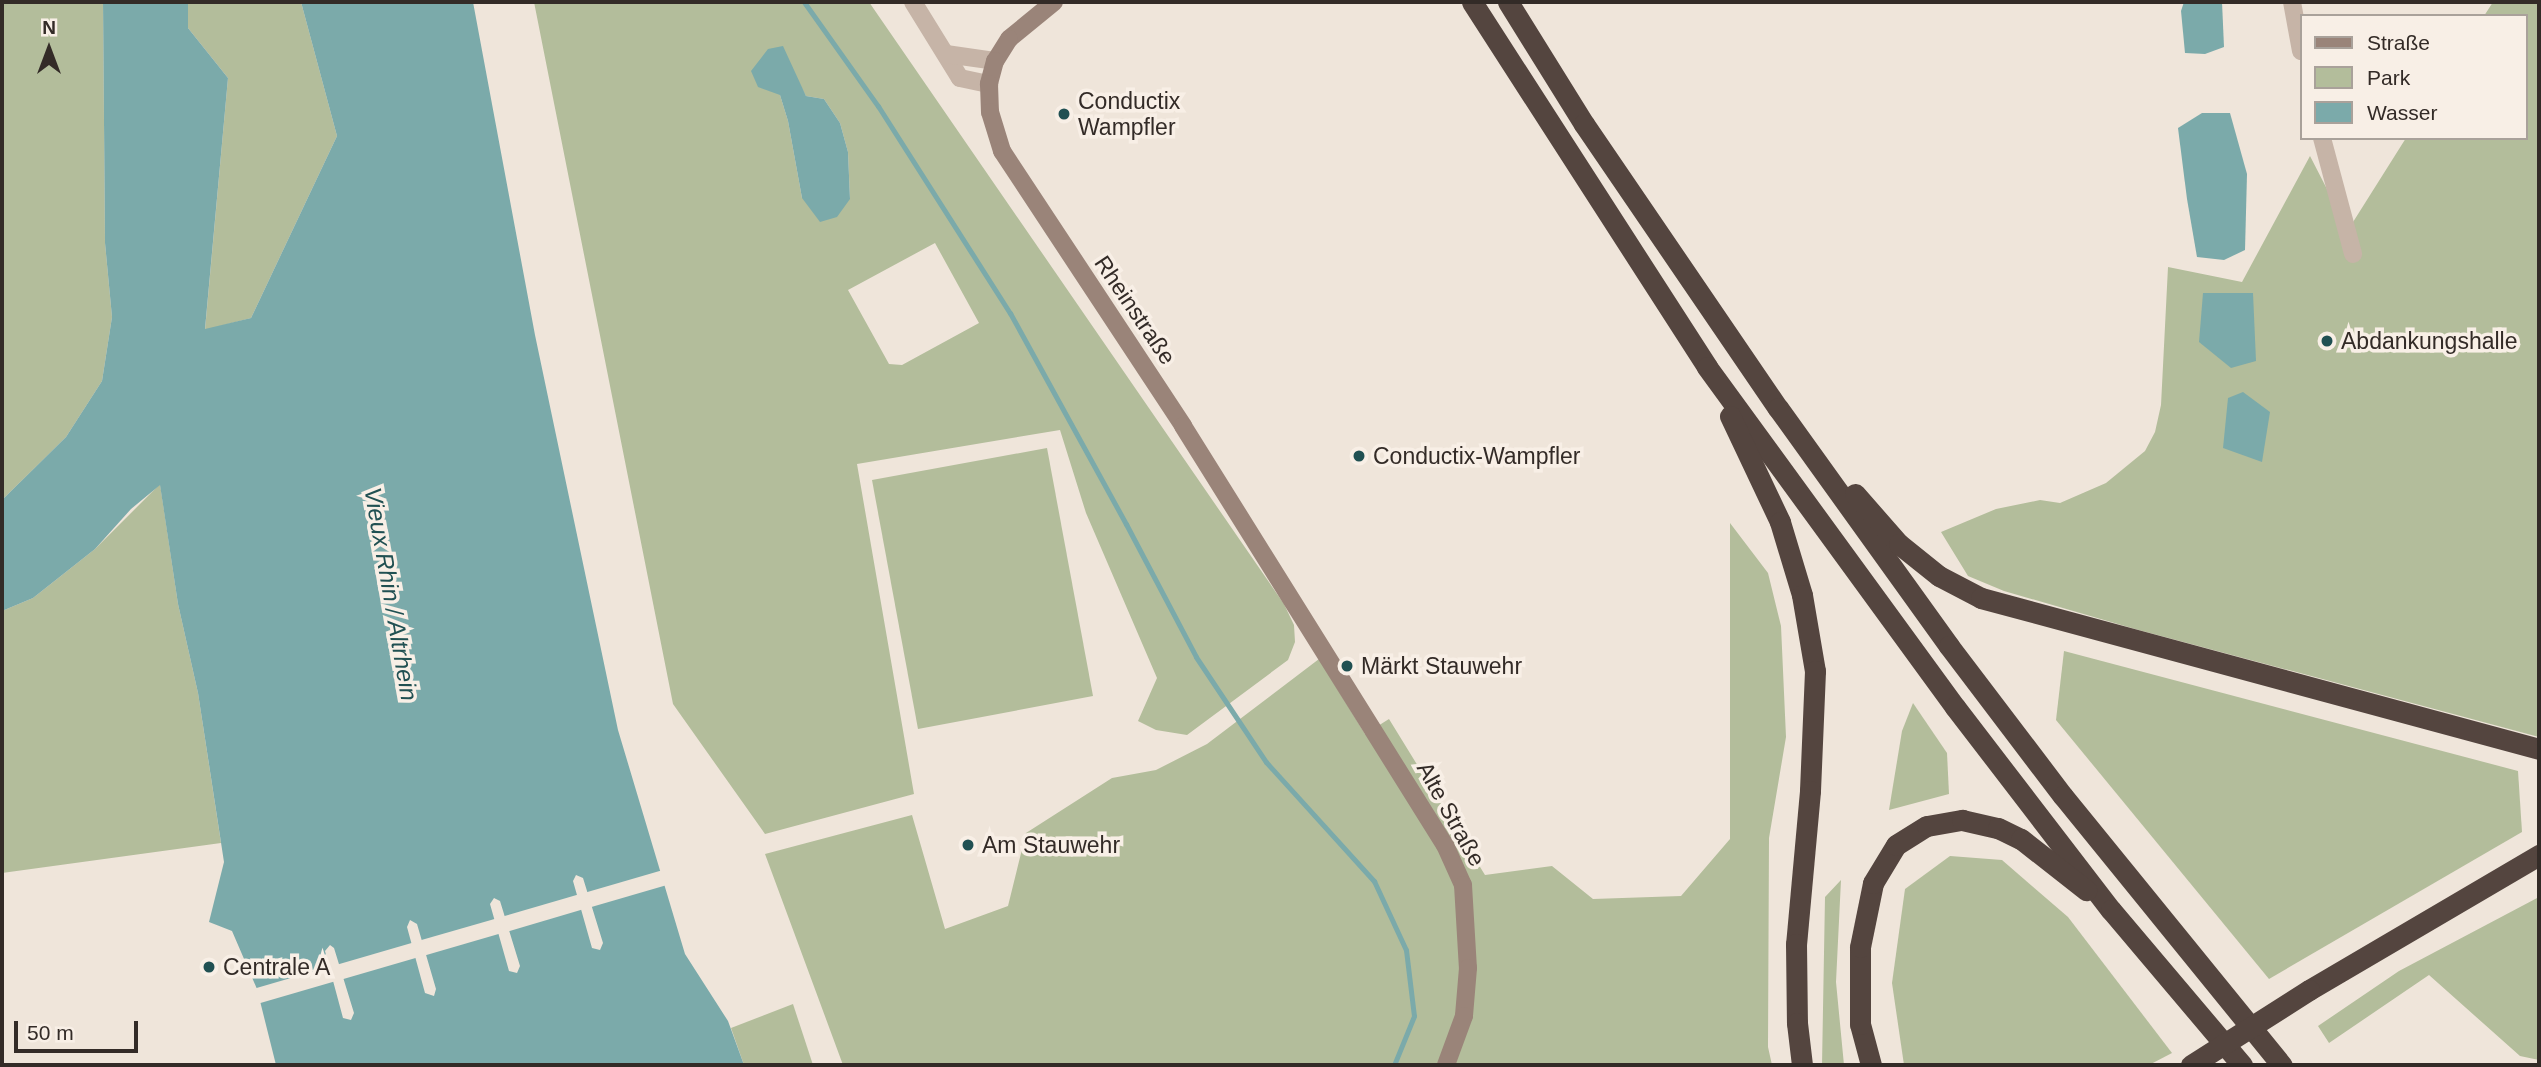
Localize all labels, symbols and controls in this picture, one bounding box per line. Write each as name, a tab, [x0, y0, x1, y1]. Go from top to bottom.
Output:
north arrow	[14, 14, 84, 84]
legend	[2300, 14, 2527, 140]
text: N	[42, 17, 56, 38]
text: Straße	[2367, 31, 2430, 54]
text: Park	[2367, 66, 2410, 89]
place label: Conductix Wampfler	[1078, 87, 1180, 141]
text: Wasser	[2367, 101, 2437, 124]
marker: Conductix Wampfler	[1056, 106, 1072, 122]
street label: Rheinstraße	[1089, 250, 1181, 370]
place label: Abdankungshalle	[2341, 327, 2517, 355]
marker: Abdankungshalle	[2319, 333, 2335, 349]
place label: Conductix-Wampfler	[1373, 442, 1580, 470]
marker: Conductix-Wampfler	[1351, 448, 1367, 464]
water label: Vieux Rhin / Altrhein	[358, 485, 424, 703]
place label: Märkt Stauwehr	[1361, 652, 1522, 680]
marker: Märkt Stauwehr	[1339, 658, 1355, 674]
street label: Alte Straße	[1411, 757, 1491, 871]
place label: Am Stauwehr	[982, 831, 1120, 859]
marker: Am Stauwehr	[960, 837, 976, 853]
place label: Centrale A	[223, 953, 332, 981]
marker: Centrale A	[201, 959, 217, 975]
scale bar	[18, 1007, 142, 1052]
text: 50 m	[27, 1021, 74, 1044]

